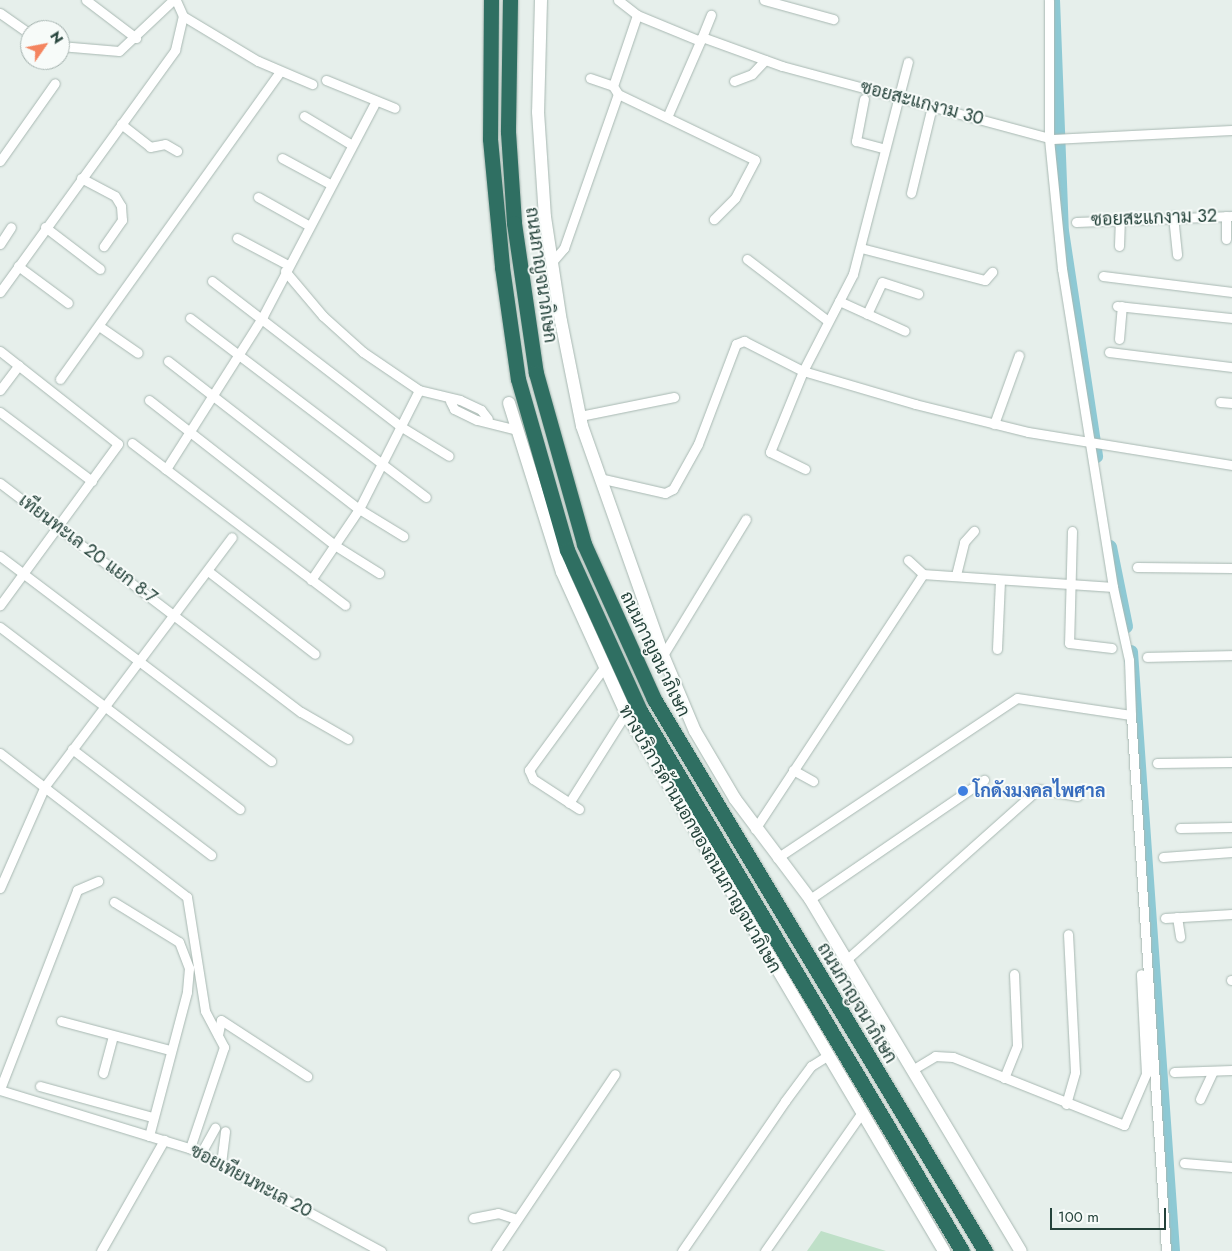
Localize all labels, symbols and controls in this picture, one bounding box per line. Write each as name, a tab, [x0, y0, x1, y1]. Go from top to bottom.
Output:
north arrow	[20, 20, 70, 70]
text: N	[45, 27, 68, 47]
street label: ซอยสะแกงาม 30	[858, 76, 986, 130]
street label: ซอยสะแกงาม 32	[1091, 205, 1217, 231]
street label: ถนนกาญจนาภิเษก	[521, 206, 561, 344]
street label: เทียนทะเล 20 แยก 8-7	[14, 490, 162, 608]
street label: ถนนกาญจนาภิเษก	[615, 588, 695, 720]
street label: ทางบริการด้านนอกของถนนกาญจนาภิเษก	[614, 701, 786, 977]
place label: โกดังมงคลไพศาล	[973, 780, 1105, 802]
marker: โกดังมงคลไพศาล	[957, 785, 969, 797]
street label: ถนนกาญจนาภิเษก	[813, 939, 901, 1067]
street label: ซอยเทียนทะเล 20	[186, 1140, 316, 1222]
scale bar	[1052, 1198, 1168, 1230]
text: 100 m	[1058, 1206, 1099, 1228]

